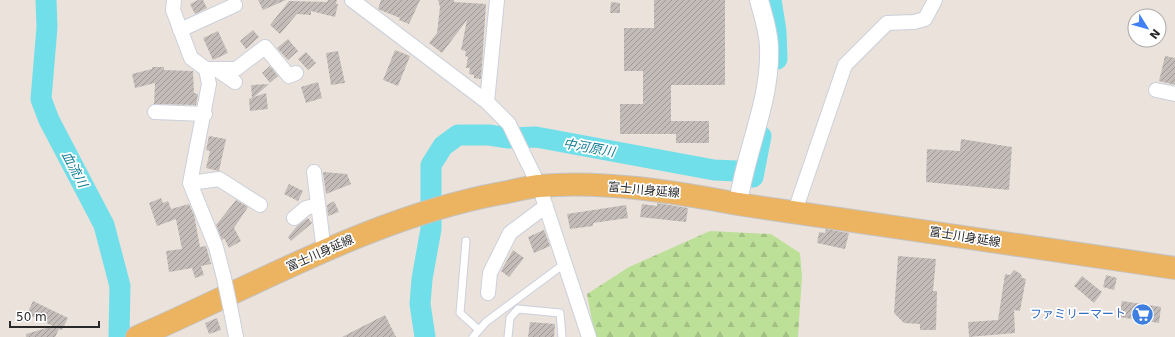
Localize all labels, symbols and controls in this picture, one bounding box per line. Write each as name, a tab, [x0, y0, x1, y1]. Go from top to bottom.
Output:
north arrow	[1127, 8, 1167, 48]
text: N	[1147, 26, 1163, 41]
water label: 中河原川	[562, 136, 618, 160]
water label: 血流川	[59, 148, 91, 192]
street label: 富士川身延線	[608, 180, 680, 200]
street label: 富士川身延線	[928, 224, 1002, 250]
street label: 富士川身延線	[284, 232, 356, 274]
supermarket icon: ファミリーマート	[1129, 301, 1155, 327]
scale bar	[10, 303, 99, 329]
place label: ファミリーマート	[1030, 307, 1126, 321]
text: 50 m	[16, 310, 47, 324]

